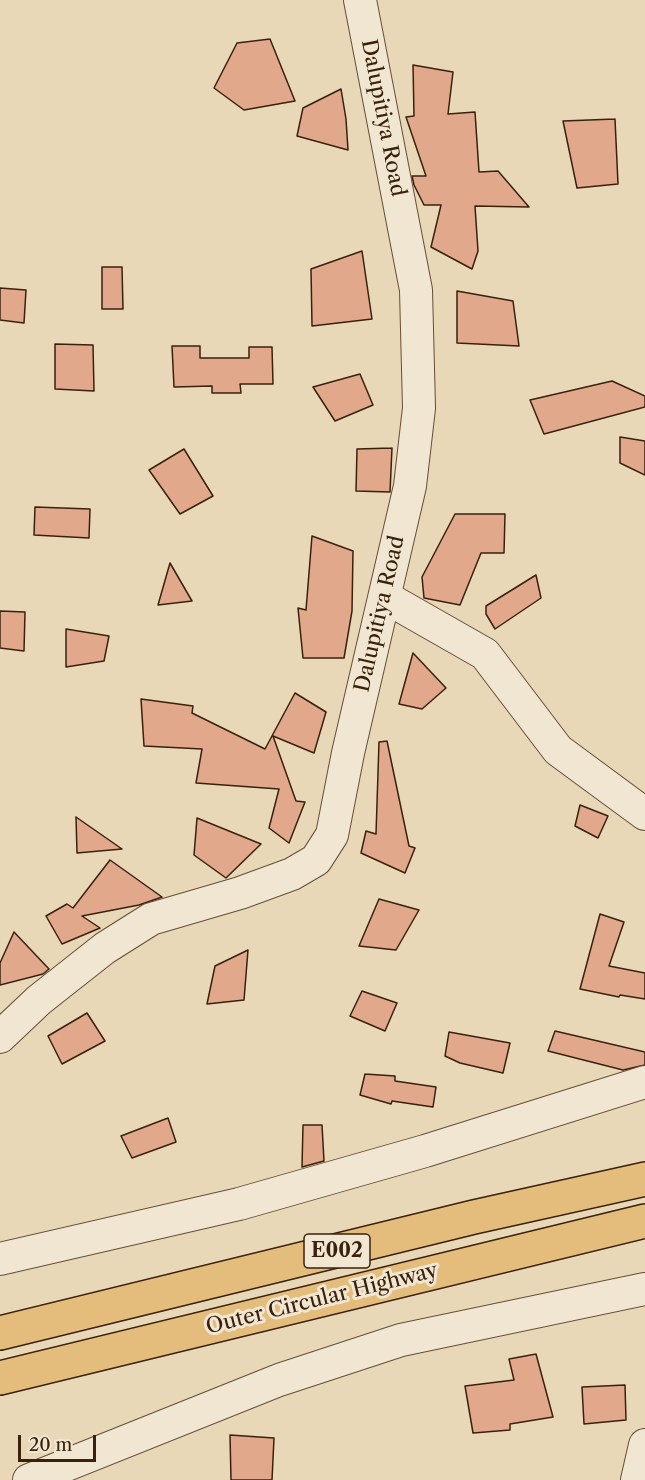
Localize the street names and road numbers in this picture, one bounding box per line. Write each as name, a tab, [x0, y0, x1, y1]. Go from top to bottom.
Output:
street label: Dalupitiya Road	[355, 37, 411, 199]
street label: Dalupitiya Road	[350, 533, 410, 695]
road number: E002	[304, 1234, 370, 1268]
street label: Outer Circular Highway	[204, 1258, 440, 1340]

